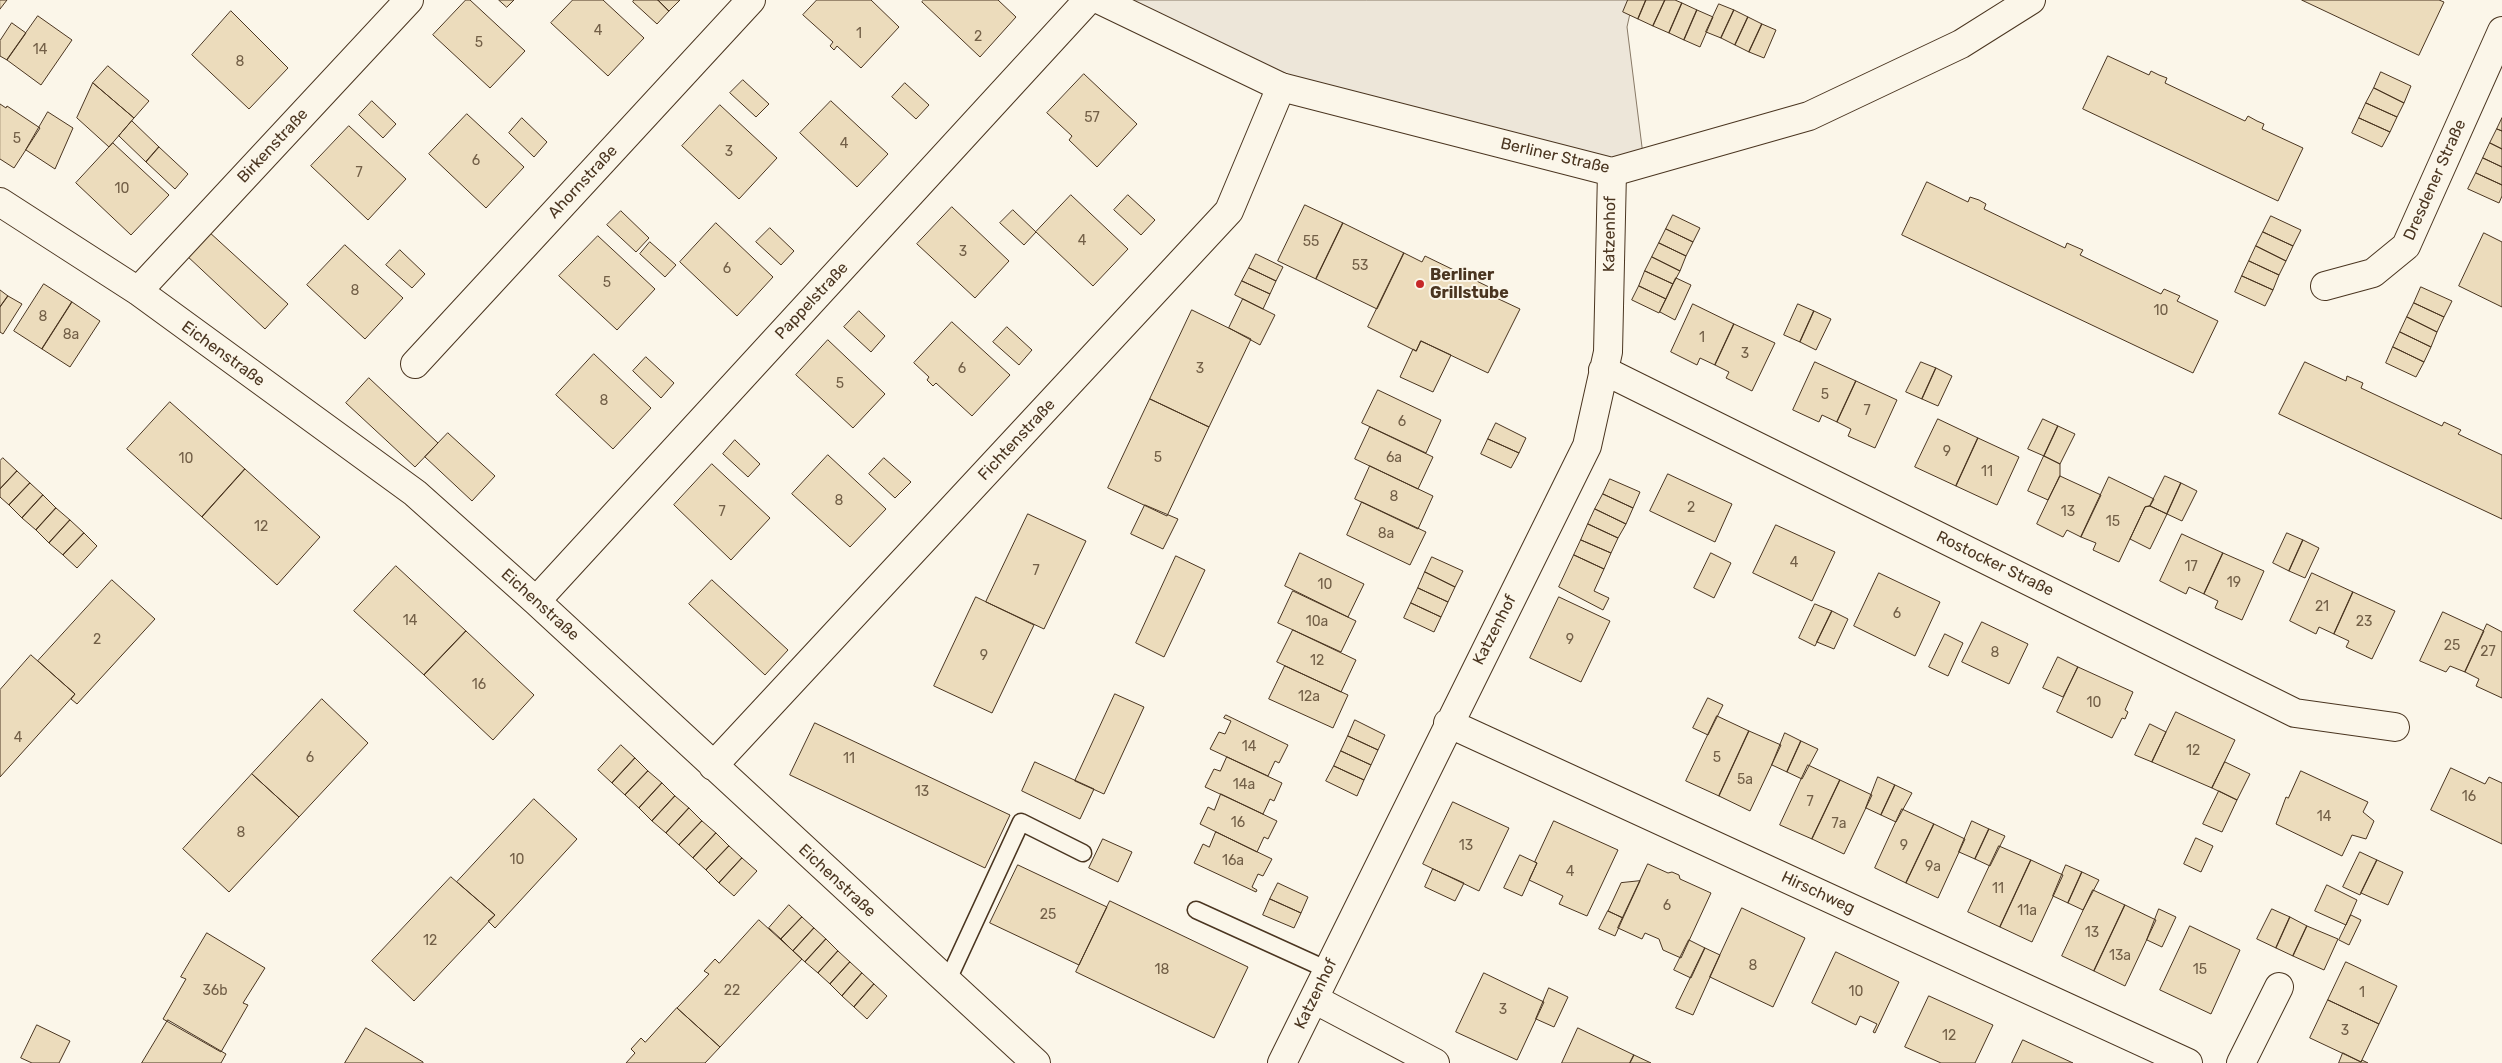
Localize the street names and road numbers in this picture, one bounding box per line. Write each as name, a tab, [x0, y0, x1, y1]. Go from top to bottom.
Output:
street label: Birkenstraße	[234, 105, 312, 187]
street label: Dresdener Straße	[2400, 116, 2470, 244]
street label: Berliner Straße	[1499, 134, 1611, 178]
street label: Ahornstraße	[544, 141, 622, 223]
street label: Katzenhof	[1600, 196, 1620, 272]
street label: Pappelstraße	[771, 258, 853, 344]
street label: Eichenstraße	[178, 317, 268, 391]
street label: Fichtenstraße	[974, 395, 1060, 485]
street label: Rostocker Straße	[1933, 527, 2057, 601]
street label: Eichenstraße	[497, 565, 583, 645]
street label: Katzenhof	[1469, 592, 1521, 668]
street label: Eichenstraße	[794, 840, 880, 922]
street label: Hirschweg	[1778, 868, 1858, 918]
street label: Katzenhof	[1291, 956, 1341, 1032]

